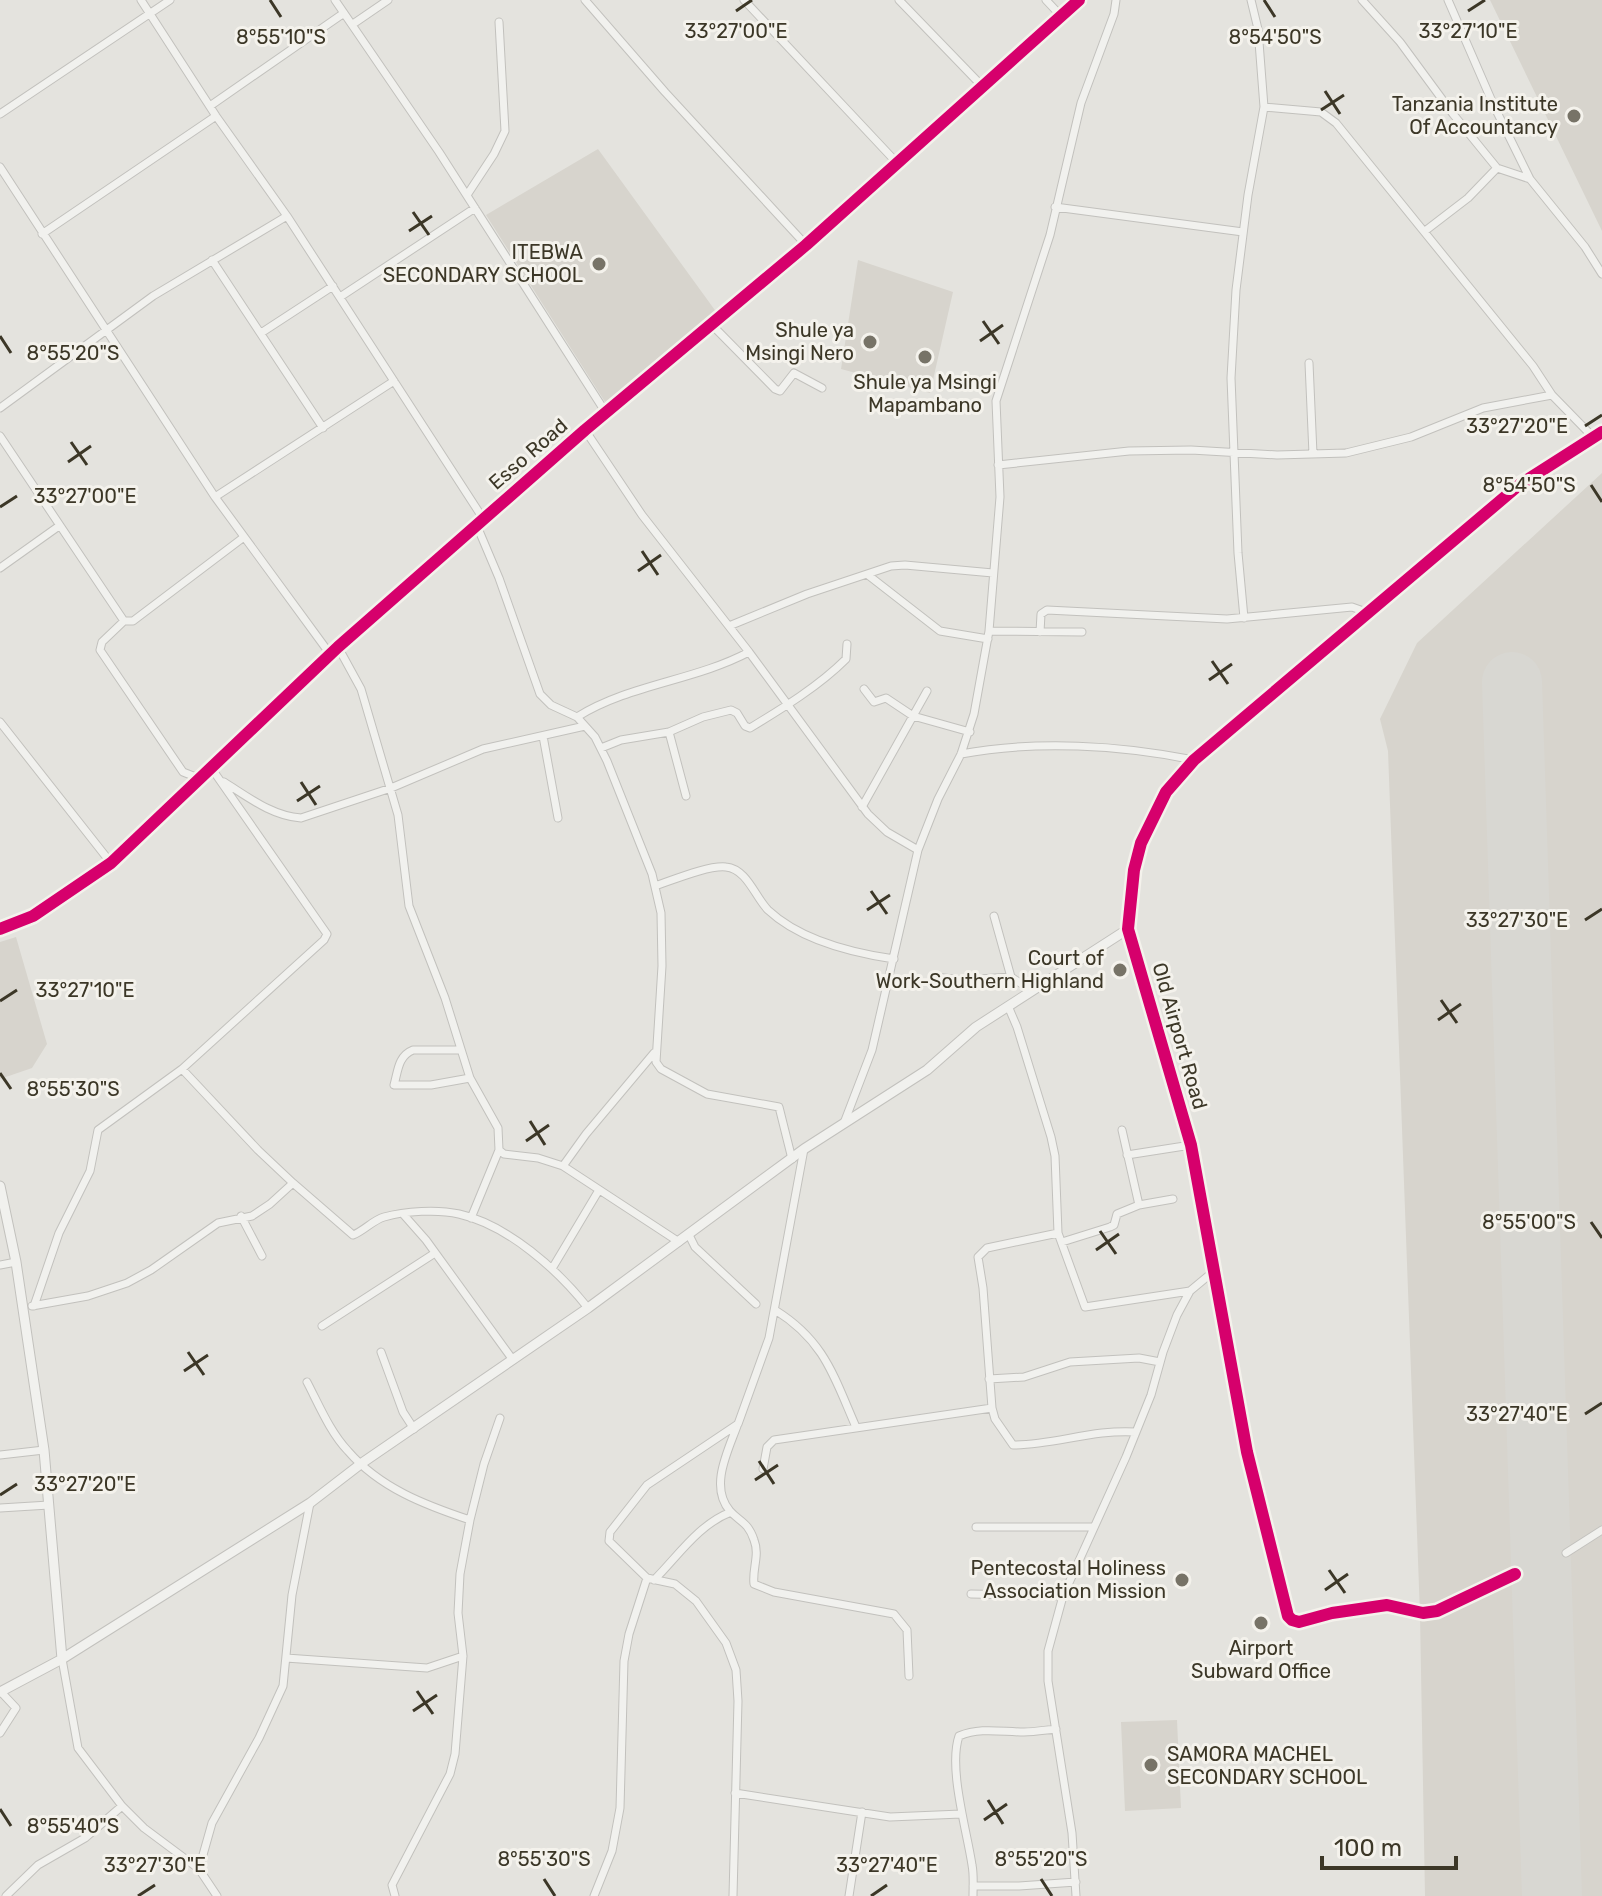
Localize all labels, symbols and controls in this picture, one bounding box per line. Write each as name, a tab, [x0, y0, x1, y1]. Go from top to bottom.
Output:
text: 33°27'00"E	[684, 19, 788, 43]
text: 33°27'10"E	[1418, 19, 1518, 43]
text: 8°55'10"S	[236, 25, 326, 49]
text: 8°54'50"S	[1228, 25, 1322, 49]
place label: Tanzania Institute Of Accountancy	[1392, 92, 1558, 139]
marker: Tanzania Institute Of Accountancy	[1565, 107, 1583, 125]
place label: ITEBWA SECONDARY SCHOOL	[383, 240, 583, 287]
marker: ITEBWA SECONDARY SCHOOL	[590, 255, 608, 273]
place label: Shule ya Msingi Nero	[745, 318, 854, 365]
marker: Shule ya Msingi Nero	[861, 333, 879, 351]
text: 8°55'20"S	[27, 341, 119, 365]
marker: Shule ya Msingi Mapambano	[916, 348, 934, 366]
place label: Shule ya Msingi Mapambano	[853, 370, 997, 417]
street label: Esso Road	[484, 413, 572, 495]
text: 33°27'20"E	[1466, 414, 1568, 438]
text: 8°54'50"S	[1482, 473, 1576, 497]
text: 33°27'00"E	[33, 484, 137, 508]
text: 33°27'30"E	[1466, 908, 1568, 932]
place label: Court of Work-Southern Highland	[876, 946, 1104, 993]
street label: Old Airport Road	[1148, 960, 1212, 1112]
marker: Court of Work-Southern Highland	[1111, 961, 1129, 979]
text: 33°27'10"E	[35, 978, 135, 1002]
text: 8°55'30"S	[26, 1077, 120, 1101]
text: 8°55'00"S	[1482, 1210, 1576, 1234]
text: 33°27'40"E	[1466, 1402, 1568, 1426]
text: 33°27'20"E	[34, 1472, 136, 1496]
place label: Pentecostal Holiness Association Mission	[971, 1556, 1166, 1603]
marker: Pentecostal Holiness Association Mission	[1173, 1571, 1191, 1589]
marker: Airport Subward Office	[1252, 1614, 1270, 1632]
place label: Airport Subward Office	[1191, 1636, 1331, 1683]
place label: SAMORA MACHEL SECONDARY SCHOOL	[1167, 1742, 1367, 1789]
marker: SAMORA MACHEL SECONDARY SCHOOL	[1142, 1756, 1160, 1774]
text: 8°55'40"S	[27, 1814, 119, 1838]
scale bar	[1322, 1820, 1456, 1870]
text: 100 m	[1334, 1834, 1402, 1862]
text: 8°55'30"S	[497, 1847, 591, 1871]
text: 8°55'20"S	[995, 1847, 1087, 1871]
text: 33°27'30"E	[104, 1853, 206, 1877]
text: 33°27'40"E	[836, 1853, 938, 1877]

